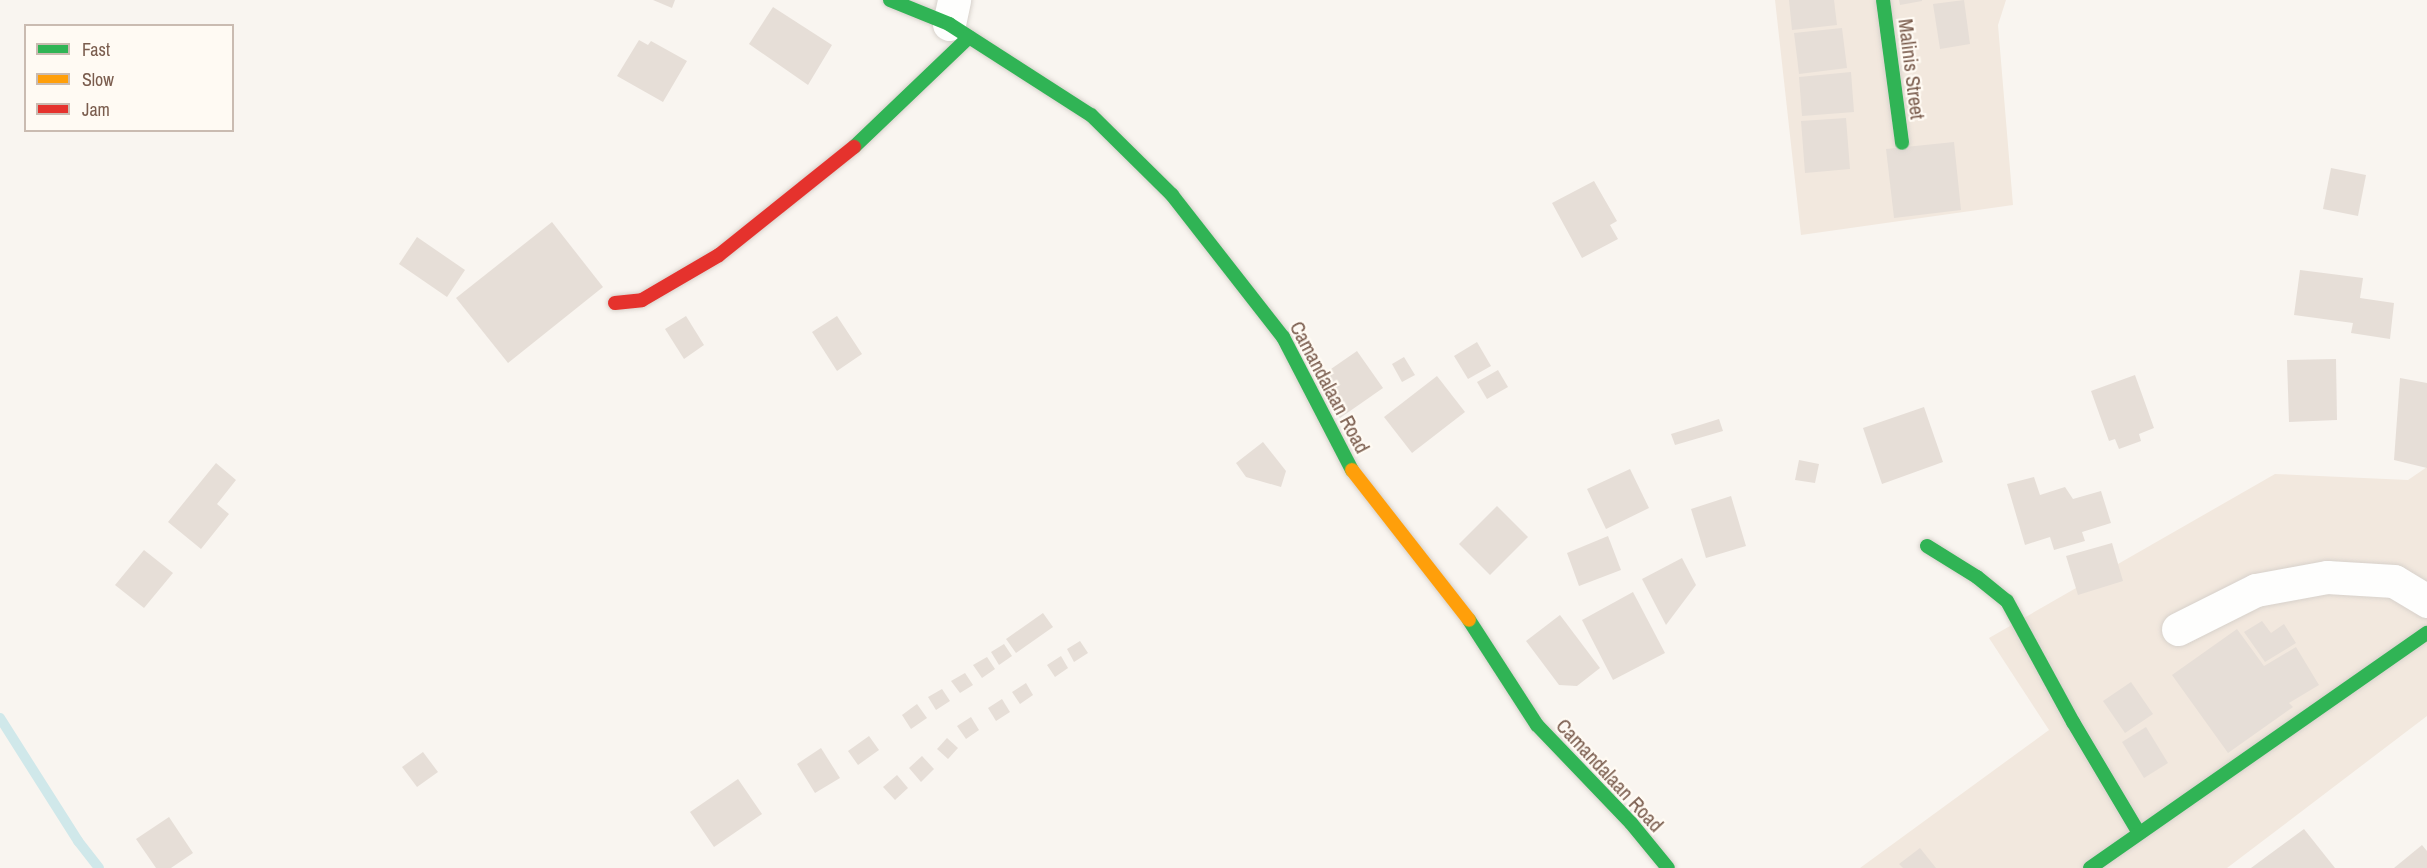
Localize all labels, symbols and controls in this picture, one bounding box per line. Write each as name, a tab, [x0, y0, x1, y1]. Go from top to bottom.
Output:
street label: Malinis Street	[1894, 17, 1930, 121]
legend	[24, 24, 234, 132]
text: Fast	[82, 37, 110, 62]
text: Slow	[82, 67, 114, 92]
text: Jam	[82, 97, 110, 122]
street label: Camandalaan Road	[1285, 317, 1375, 457]
street label: Camandalaan Road	[1551, 713, 1669, 837]

